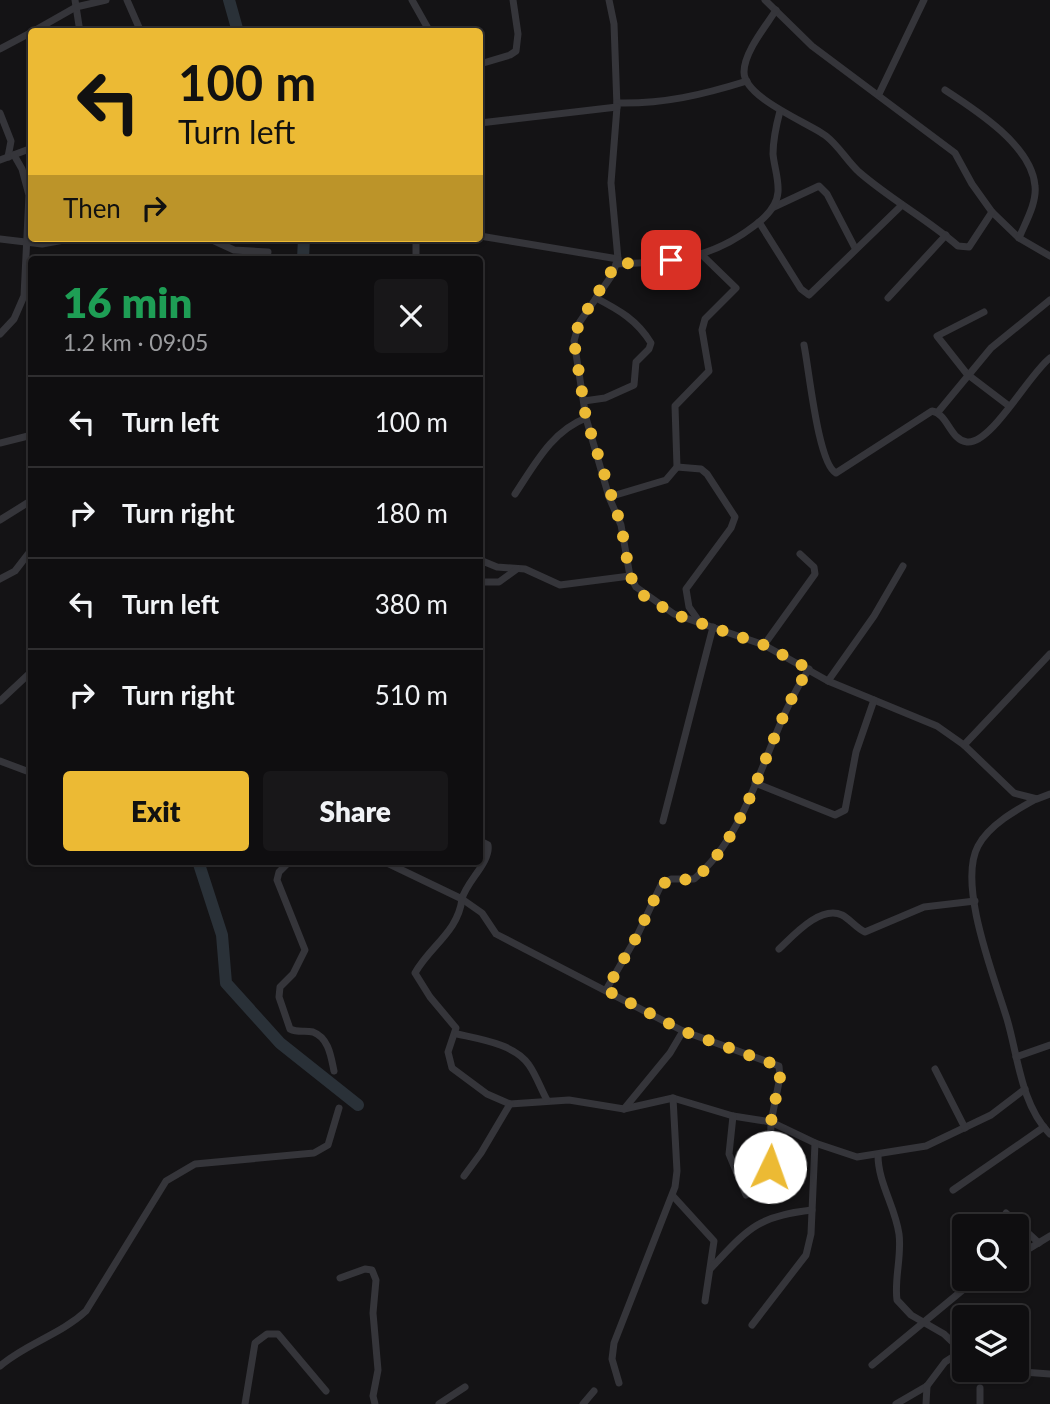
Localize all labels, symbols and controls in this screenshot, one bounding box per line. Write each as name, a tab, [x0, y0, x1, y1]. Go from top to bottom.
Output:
text: 100 m	[178, 53, 316, 111]
icon: left	[63, 56, 154, 147]
text: Turn left	[178, 112, 295, 151]
icon: right	[135, 189, 173, 227]
text: Then	[63, 192, 121, 224]
pin	[641, 230, 701, 290]
icon: arrive	[652, 241, 690, 279]
text: 16 min	[63, 277, 192, 327]
button: close	[374, 279, 448, 353]
text: 1.2 km · 09:05	[63, 328, 208, 356]
icon: left	[63, 403, 101, 441]
text: Turn left	[122, 406, 219, 438]
text: 100 m	[375, 406, 448, 438]
icon: right	[63, 494, 101, 532]
text: Turn right	[122, 497, 235, 529]
text: 180 m	[375, 497, 448, 529]
icon: left	[63, 585, 101, 623]
text: Turn left	[122, 588, 219, 620]
text: 380 m	[375, 588, 448, 620]
icon: right	[63, 676, 101, 714]
text: Turn right	[122, 679, 235, 711]
text: 510 m	[375, 679, 448, 711]
button: Exit	[63, 771, 249, 851]
button: Share	[263, 771, 448, 851]
position arrow	[733, 1130, 807, 1204]
map controls	[952, 1214, 1029, 1382]
button: search	[952, 1214, 1029, 1291]
button: layers	[952, 1305, 1029, 1382]

